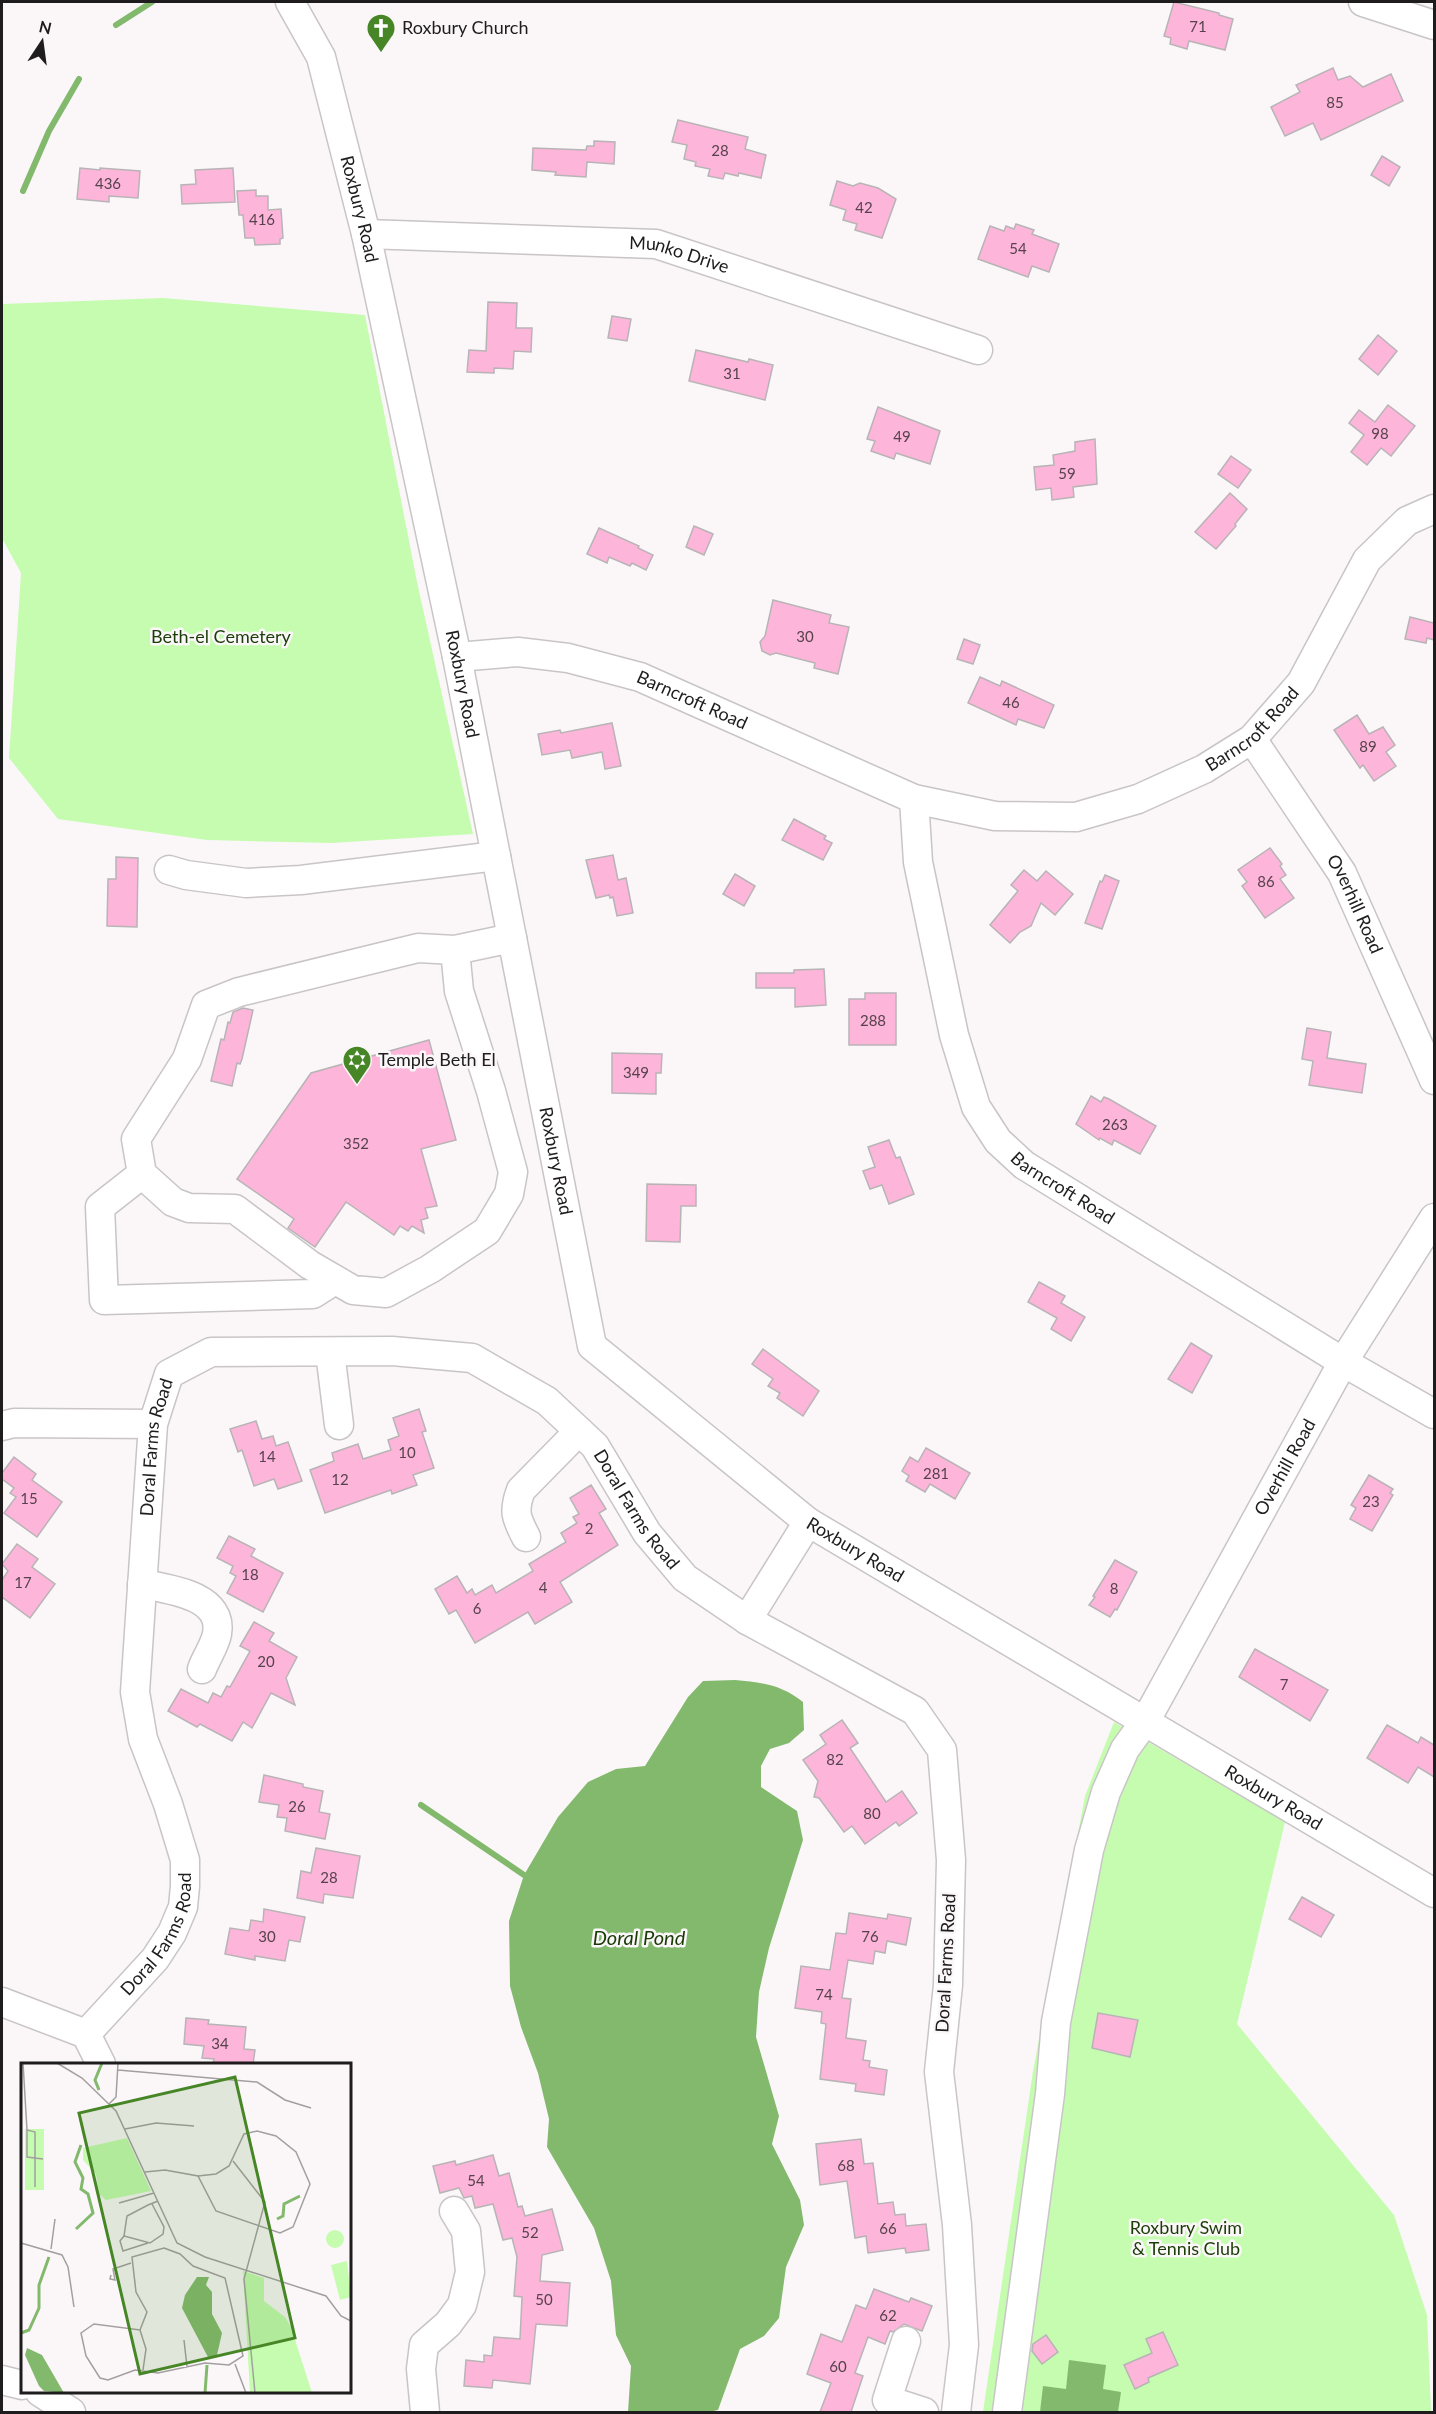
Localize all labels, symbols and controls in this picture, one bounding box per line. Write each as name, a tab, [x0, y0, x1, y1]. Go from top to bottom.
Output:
north arrow	[12, 12, 72, 72]
church icon: Roxbury Church	[365, 12, 397, 54]
text: N	[37, 16, 54, 38]
place label: Roxbury Church	[402, 16, 529, 38]
house number: 71	[1189, 17, 1207, 35]
house number: 85	[1326, 93, 1344, 111]
house number: 28	[711, 141, 729, 159]
street label: Roxbury Road	[336, 153, 384, 264]
house number: 436	[95, 174, 121, 192]
house number: 42	[855, 198, 873, 216]
house number: 416	[249, 210, 275, 228]
street label: Munko Drive	[629, 231, 732, 277]
house number: 54	[1009, 239, 1027, 257]
house number: 31	[723, 364, 741, 382]
house number: 98	[1371, 424, 1389, 442]
house number: 49	[893, 427, 911, 445]
house number: 59	[1058, 464, 1076, 482]
park label: Beth-el Cemetery	[151, 625, 292, 647]
house number: 30	[796, 627, 814, 645]
street label: Roxbury Road	[441, 628, 485, 740]
street label: Barncroft Road	[634, 665, 751, 733]
street label: Barncroft Road	[1201, 681, 1303, 775]
house number: 46	[1002, 693, 1020, 711]
house number: 89	[1359, 737, 1377, 755]
street label: Overhill Road	[1323, 850, 1388, 957]
house number: 86	[1257, 872, 1275, 890]
house number: 288	[860, 1011, 886, 1029]
synagogue icon: Temple Beth El	[341, 1044, 373, 1086]
place label: Temple Beth El	[378, 1048, 496, 1070]
house number: 349	[623, 1063, 649, 1081]
street label: Roxbury Road	[535, 1105, 578, 1217]
house number: 263	[1102, 1115, 1128, 1133]
house number: 352	[343, 1134, 369, 1152]
street label: Barncroft Road	[1007, 1146, 1119, 1228]
street label: Doral Farms Road	[135, 1376, 177, 1517]
street label: Overhill Road	[1249, 1415, 1320, 1519]
house number: 10	[398, 1443, 416, 1461]
street label: Doral Farms Road	[589, 1445, 685, 1573]
house number: 14	[258, 1447, 276, 1465]
house number: 281	[923, 1464, 949, 1482]
house number: 12	[331, 1470, 349, 1488]
house number: 15	[20, 1489, 38, 1507]
house number: 23	[1362, 1492, 1380, 1510]
street label: Roxbury Road	[803, 1512, 908, 1586]
house number: 2	[585, 1519, 593, 1537]
house number: 18	[241, 1565, 259, 1583]
house number: 17	[14, 1573, 32, 1591]
house number: 4	[539, 1578, 548, 1596]
house number: 8	[1110, 1579, 1118, 1597]
house number: 6	[473, 1599, 482, 1617]
house number: 20	[257, 1652, 275, 1670]
house number: 7	[1280, 1675, 1289, 1693]
house number: 82	[826, 1750, 844, 1768]
street label: Roxbury Road	[1221, 1759, 1327, 1834]
house number: 26	[288, 1797, 306, 1815]
house number: 80	[863, 1804, 881, 1822]
house number: 28	[320, 1868, 338, 1886]
street label: Doral Farms Road	[115, 1872, 195, 1999]
street label: Doral Farms Road	[930, 1893, 960, 2033]
water label: Doral Pond	[593, 1925, 686, 1949]
house number: 30	[258, 1927, 276, 1945]
house number: 76	[861, 1927, 879, 1945]
house number: 74	[815, 1985, 833, 2003]
house number: 34	[211, 2034, 229, 2052]
inset map	[21, 2063, 351, 2393]
house number: 68	[837, 2156, 855, 2174]
house number: 54	[467, 2171, 485, 2189]
park label: Roxbury Swim & Tennis Club	[1130, 2216, 1242, 2259]
house number: 66	[879, 2219, 897, 2237]
house number: 52	[521, 2223, 539, 2241]
house number: 50	[535, 2290, 553, 2308]
house number: 62	[879, 2306, 897, 2324]
house number: 60	[829, 2357, 847, 2375]

